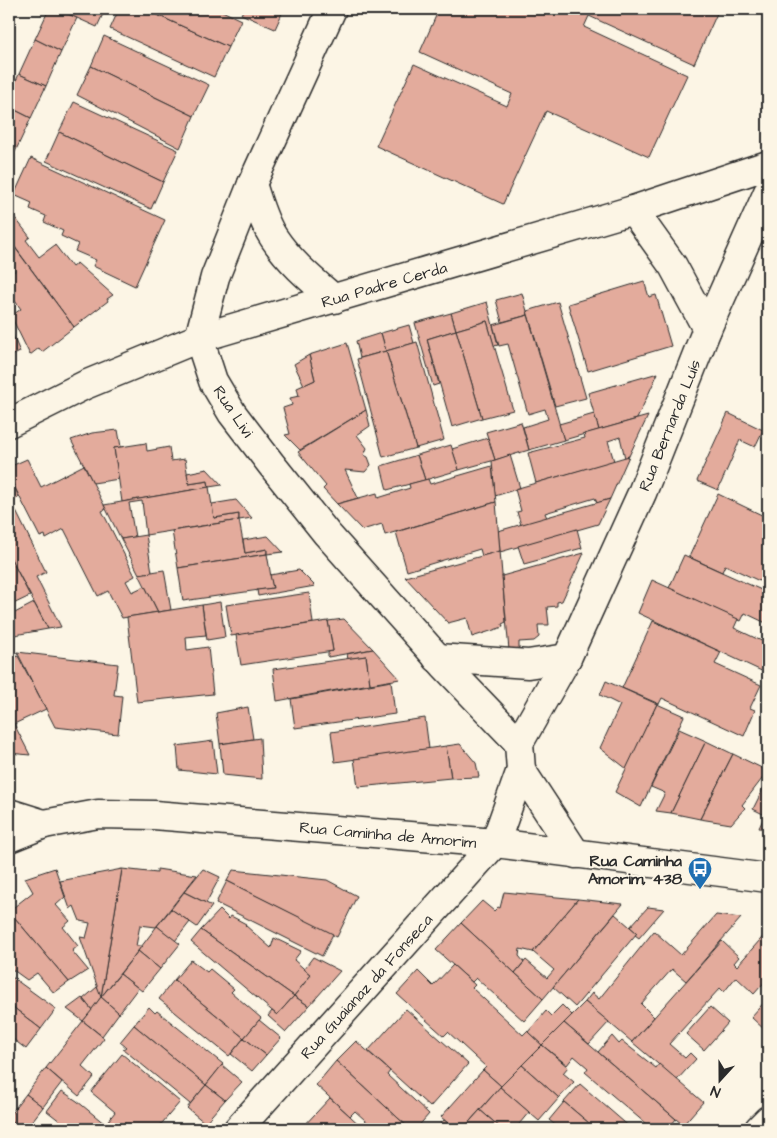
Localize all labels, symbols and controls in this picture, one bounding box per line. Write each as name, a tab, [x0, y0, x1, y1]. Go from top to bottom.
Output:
street label: Rua Padre Cerda	[319, 257, 450, 313]
street label: Rua Bernarda Luís	[633, 356, 706, 495]
street label: Rua Livi	[208, 381, 259, 442]
street label: Rua Caminha de Amorim	[299, 816, 478, 854]
place label: Rua Caminha Amorim, 438	[588, 850, 683, 890]
bus stop icon: Rua Caminha Amorim, 438	[687, 856, 713, 890]
street label: Rua Guaianaz da Fonseca	[296, 909, 438, 1064]
north arrow	[694, 1056, 744, 1106]
text: N	[708, 1080, 723, 1102]

